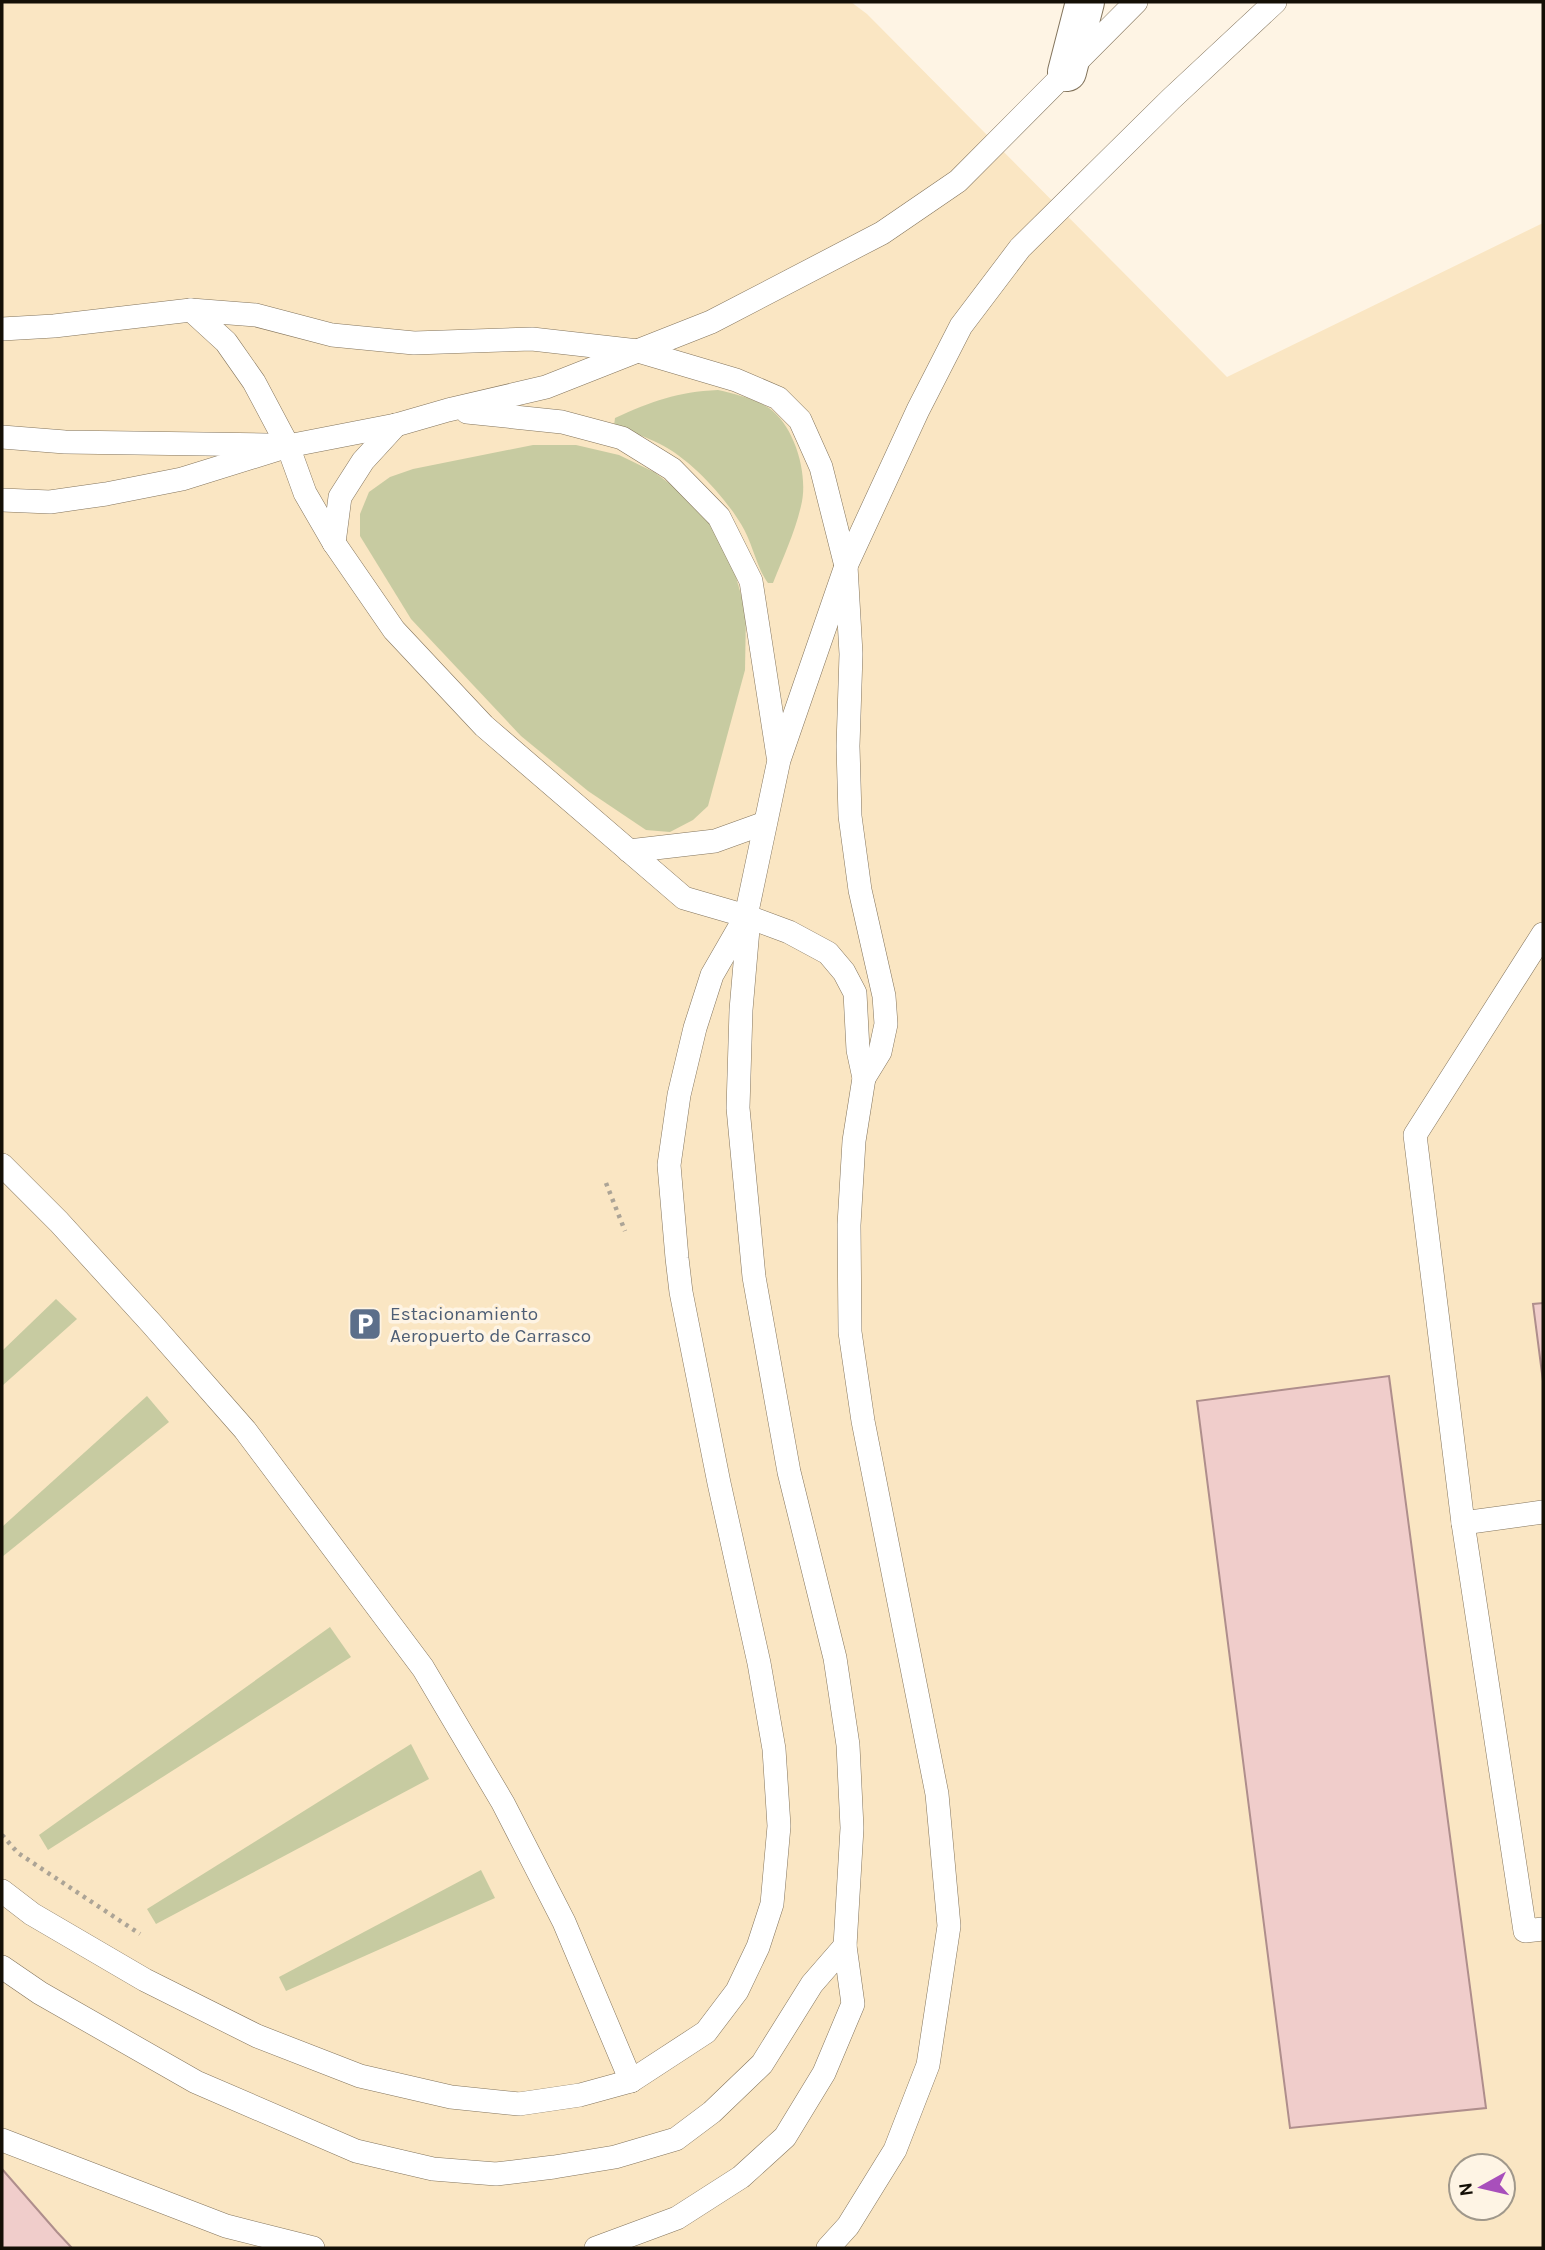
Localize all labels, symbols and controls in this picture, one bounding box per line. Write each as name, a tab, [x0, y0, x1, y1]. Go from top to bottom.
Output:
place label: Estacionamiento Aeropuerto de Carrasco	[390, 1303, 591, 1347]
parking icon: Estacionamiento Aeropuerto de Carrasco	[346, 1305, 384, 1343]
north arrow	[1447, 2152, 1517, 2222]
text: N	[1454, 2181, 1478, 2198]

